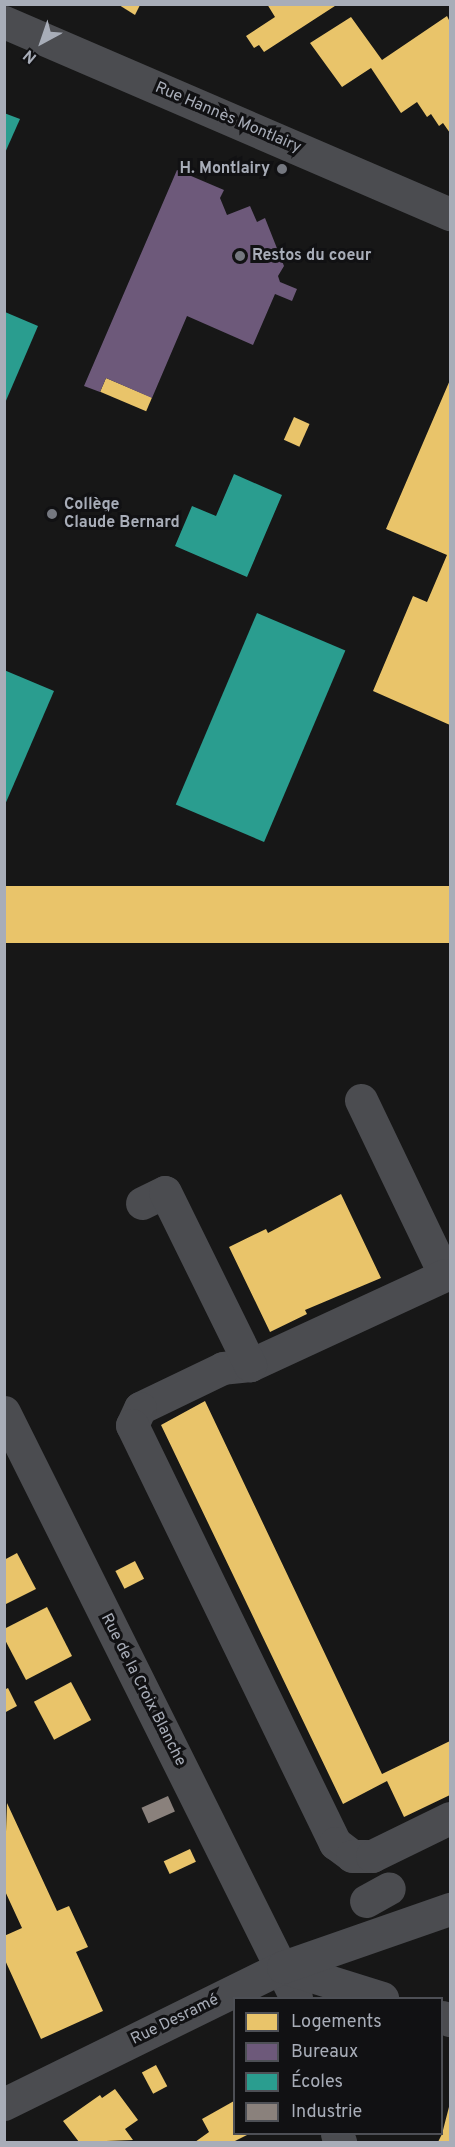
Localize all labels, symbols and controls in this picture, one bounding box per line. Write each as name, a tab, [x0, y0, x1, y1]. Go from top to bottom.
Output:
north arrow	[12, 12, 72, 72]
text: N	[20, 44, 41, 67]
street label: Rue Hannès Montlairy	[152, 78, 304, 158]
place label: H. Montlairy	[179, 159, 270, 179]
marker: H. Montlairy	[275, 162, 289, 176]
place label: Restos du coeur	[252, 246, 371, 266]
marker: Restos du coeur	[233, 249, 247, 263]
place label: Collège Claude Bernard	[64, 495, 180, 533]
marker: Collège Claude Bernard	[45, 507, 59, 521]
street label: Rue de la Croix Blanche	[96, 1610, 190, 1770]
street label: Rue Desramé	[128, 1990, 222, 2050]
legend	[233, 1997, 443, 2135]
text: Logements	[291, 2011, 382, 2034]
text: Bureaux	[291, 2041, 358, 2064]
text: Écoles	[291, 2071, 343, 2094]
text: Industrie	[291, 2101, 362, 2124]

